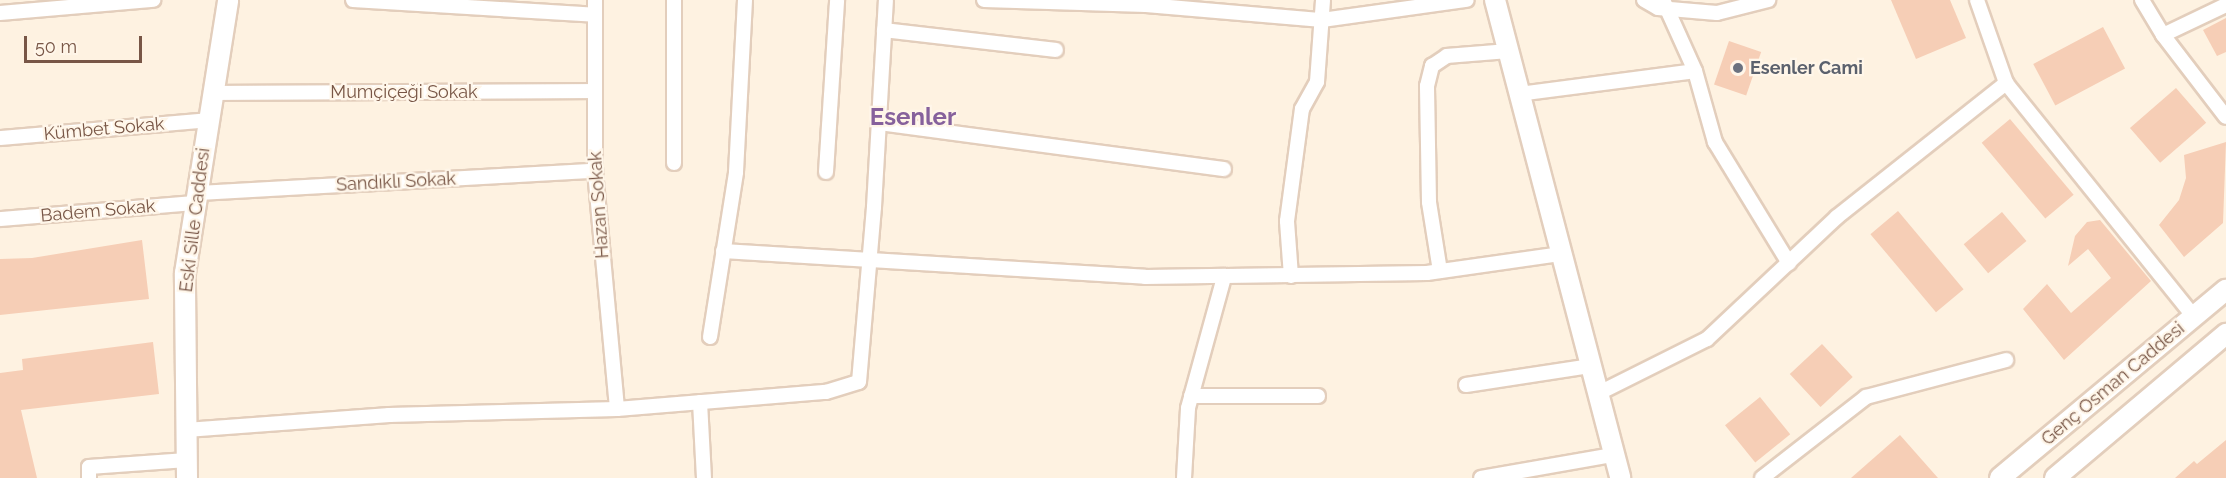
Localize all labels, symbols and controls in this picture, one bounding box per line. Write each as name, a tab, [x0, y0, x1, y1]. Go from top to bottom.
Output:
scale bar	[27, 24, 146, 62]
text: 50 m	[35, 36, 77, 57]
place label: Esenler Cami	[1750, 57, 1863, 79]
marker: Esenler Cami	[1731, 61, 1745, 75]
street label: Mumçiçeği Sokak	[330, 81, 478, 103]
district label: Esenler	[870, 103, 956, 131]
street label: Kümbet Sokak	[43, 113, 165, 145]
street label: Eski Sille Caddesi	[175, 147, 215, 293]
street label: Hazan Sokak	[584, 151, 614, 259]
street label: Sandıklı Sokak	[336, 168, 456, 196]
street label: Badem Sokak	[40, 195, 156, 227]
street label: Genç Osman Caddesi	[2037, 318, 2189, 450]

